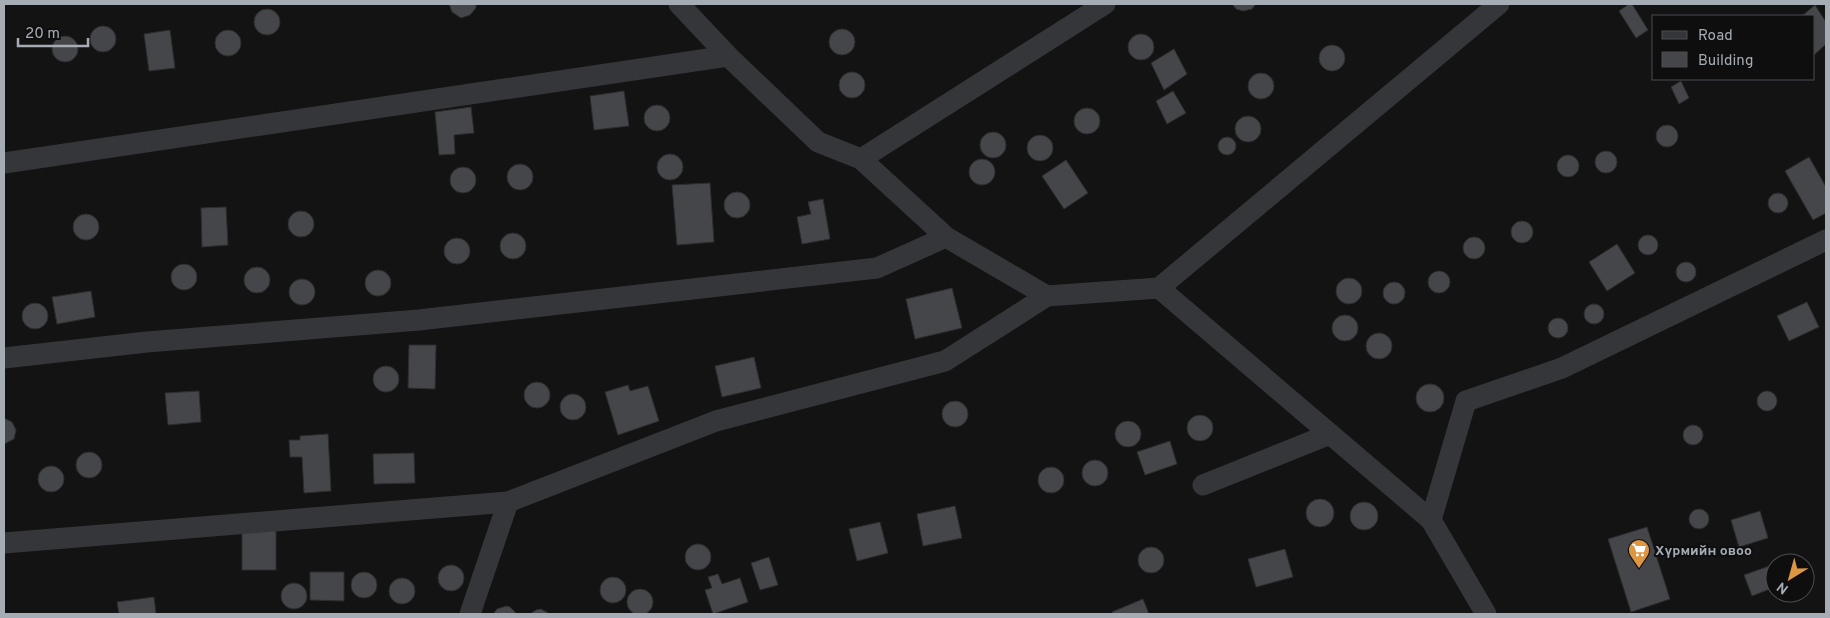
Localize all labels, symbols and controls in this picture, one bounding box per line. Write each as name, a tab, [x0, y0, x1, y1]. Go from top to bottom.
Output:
scale bar	[18, 15, 88, 47]
legend	[1652, 15, 1815, 80]
text: 20 m	[25, 25, 60, 44]
text: Road	[1698, 27, 1733, 46]
text: Building	[1698, 52, 1753, 71]
supermarket icon: Хүрмийн овоо	[1627, 538, 1651, 569]
place label: Хүрмийн овоо	[1655, 543, 1752, 560]
north arrow	[1765, 553, 1815, 603]
text: N	[1774, 577, 1792, 597]

